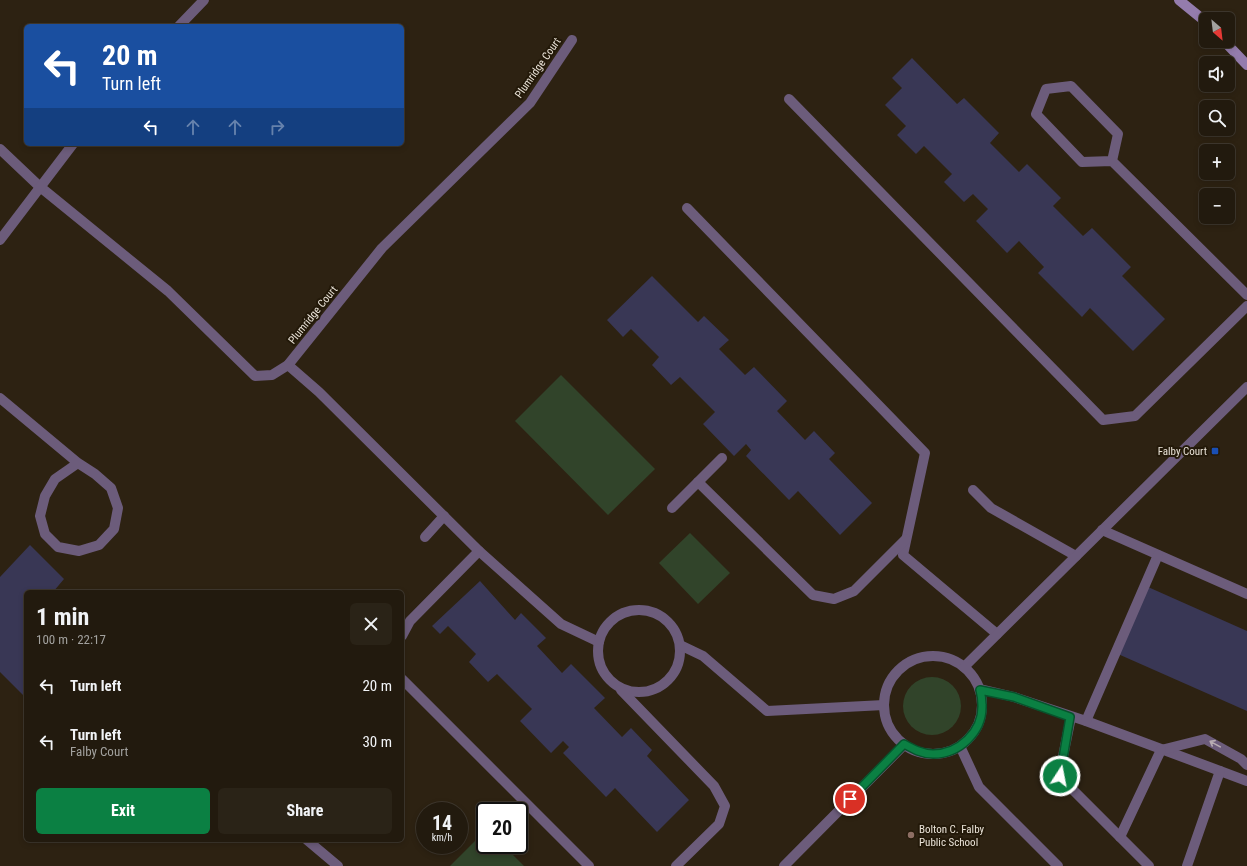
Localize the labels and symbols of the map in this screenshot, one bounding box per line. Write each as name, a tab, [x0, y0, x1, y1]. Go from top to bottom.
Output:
north arrow	[1199, 12, 1235, 48]
street label: Plumridge Court	[512, 35, 564, 101]
street label: Plumridge Court	[286, 283, 340, 347]
place label: Falby Court	[1158, 445, 1207, 458]
marker: Falby Court	[1210, 446, 1220, 456]
one-way arrow	[1209, 740, 1221, 747]
position arrow	[1039, 755, 1081, 797]
pin	[833, 782, 867, 816]
speed limit sign: 20	[476, 802, 528, 854]
place label: Bolton C. Falby Public School	[919, 823, 985, 849]
marker: Bolton C. Falby Public School	[906, 830, 916, 840]

